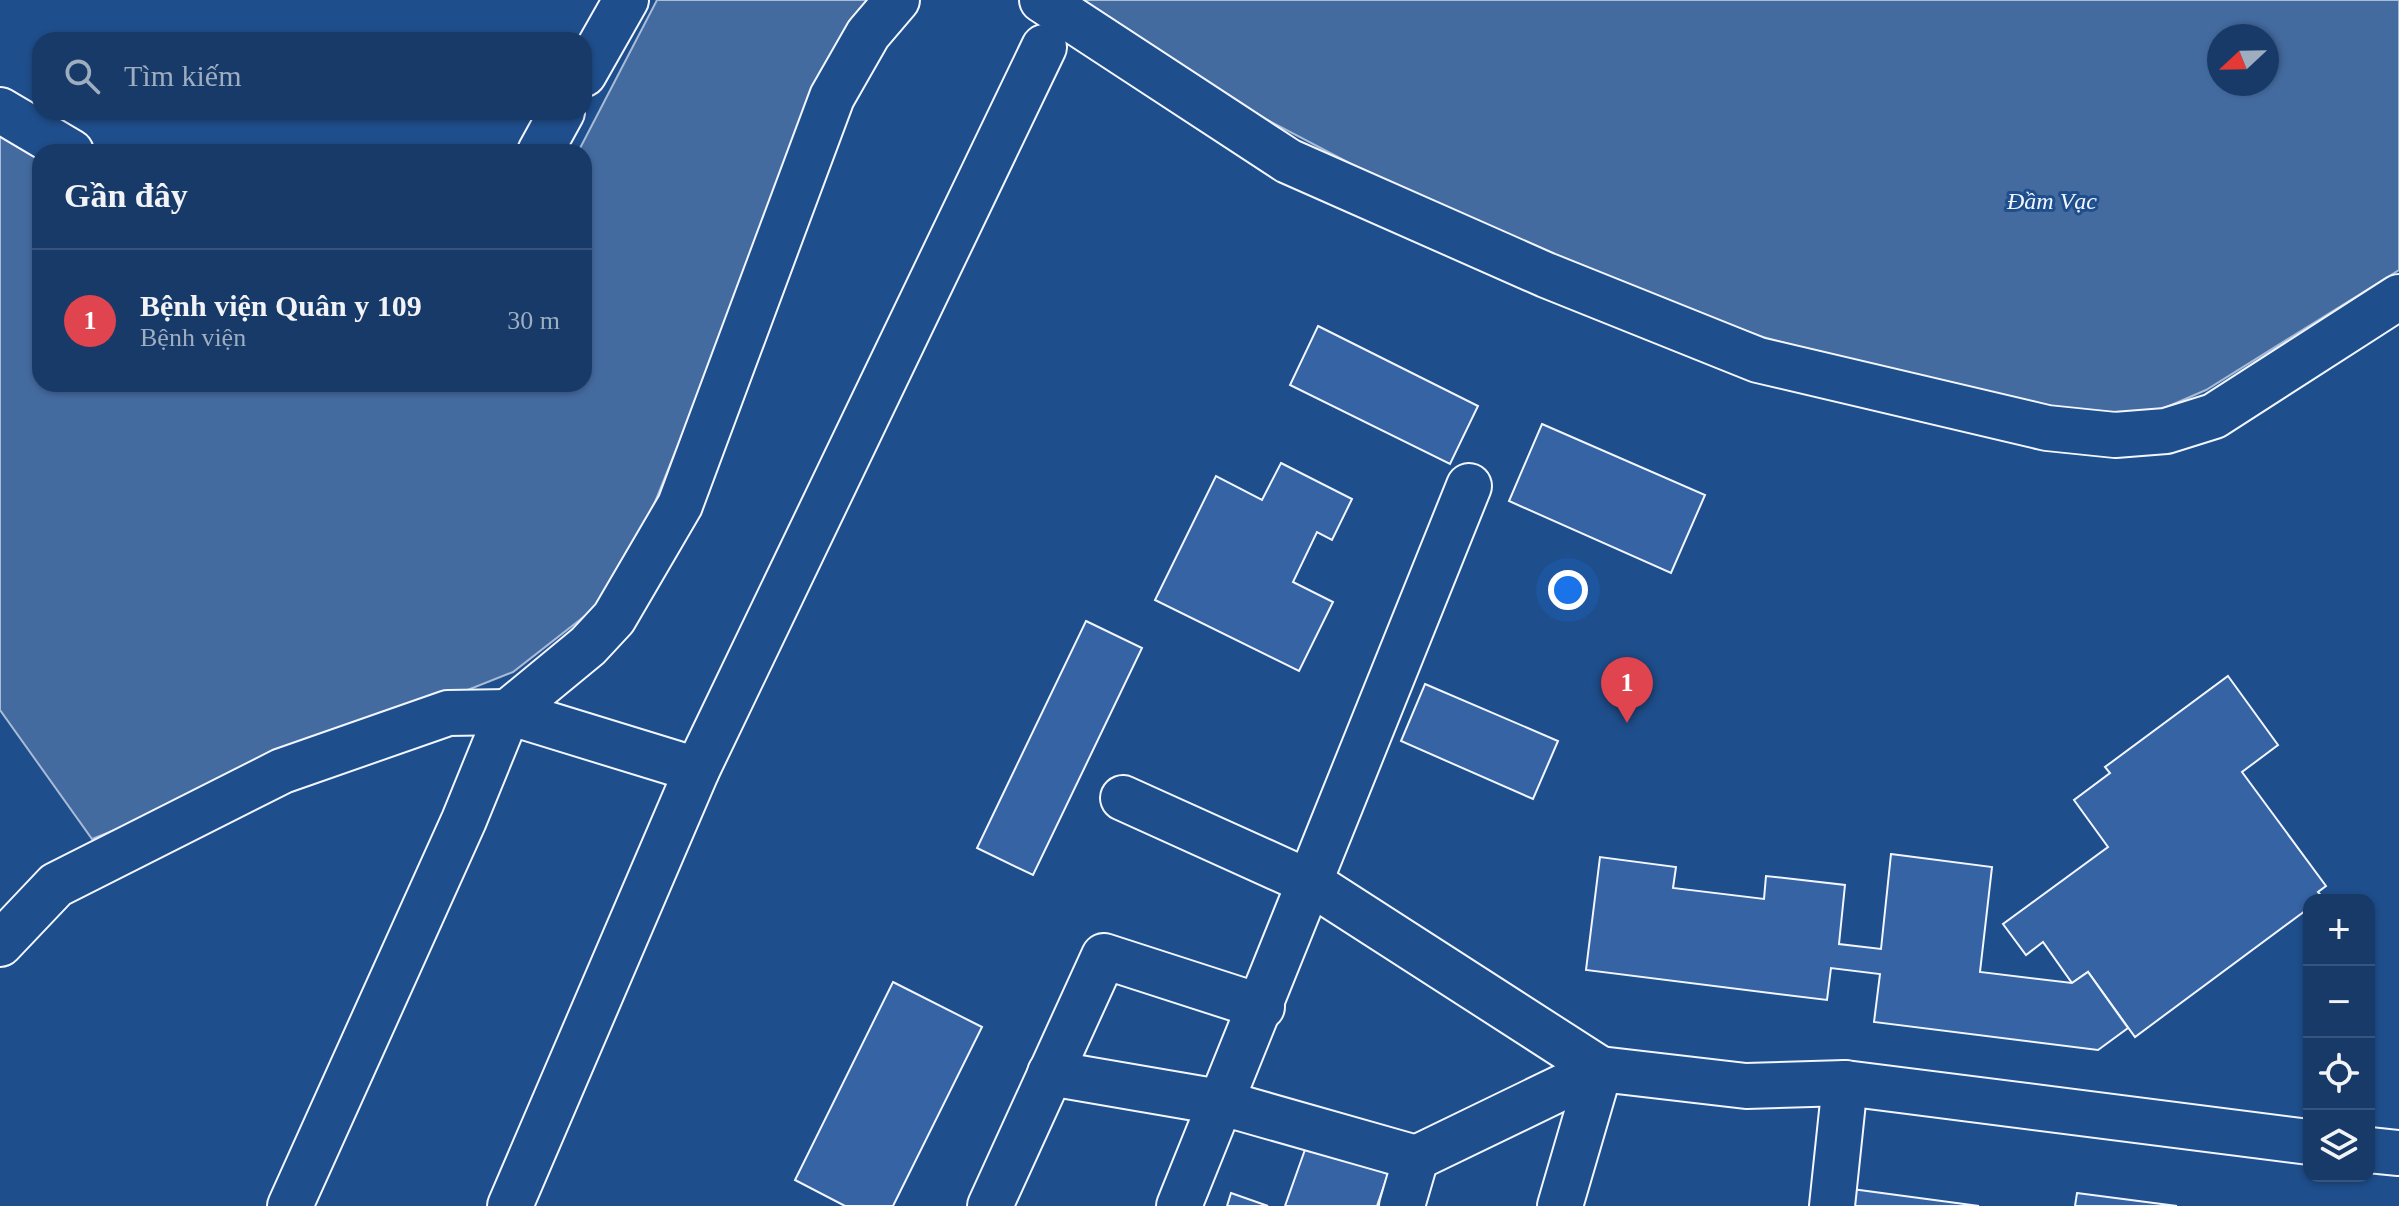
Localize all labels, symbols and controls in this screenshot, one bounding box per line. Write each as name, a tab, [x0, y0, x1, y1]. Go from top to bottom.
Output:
north arrow	[2207, 24, 2279, 96]
search box	[32, 32, 592, 120]
icon: search	[60, 54, 104, 98]
text: Tìm kiếm	[124, 59, 241, 92]
text: Gần đây	[64, 177, 188, 214]
water label: Đầm Vạc	[2006, 188, 2097, 214]
text: Bệnh viện Quân y 109	[140, 289, 422, 322]
text: 1	[84, 306, 97, 335]
text: 30 m	[507, 306, 560, 335]
text: Bệnh viện	[140, 323, 246, 352]
your location	[1548, 570, 1588, 610]
pin: 1	[1601, 657, 1653, 723]
map controls	[2303, 894, 2375, 1182]
button: +	[2303, 894, 2375, 966]
button: −	[2303, 966, 2375, 1038]
button: locate	[2303, 1038, 2375, 1110]
button: layers	[2303, 1110, 2375, 1182]

